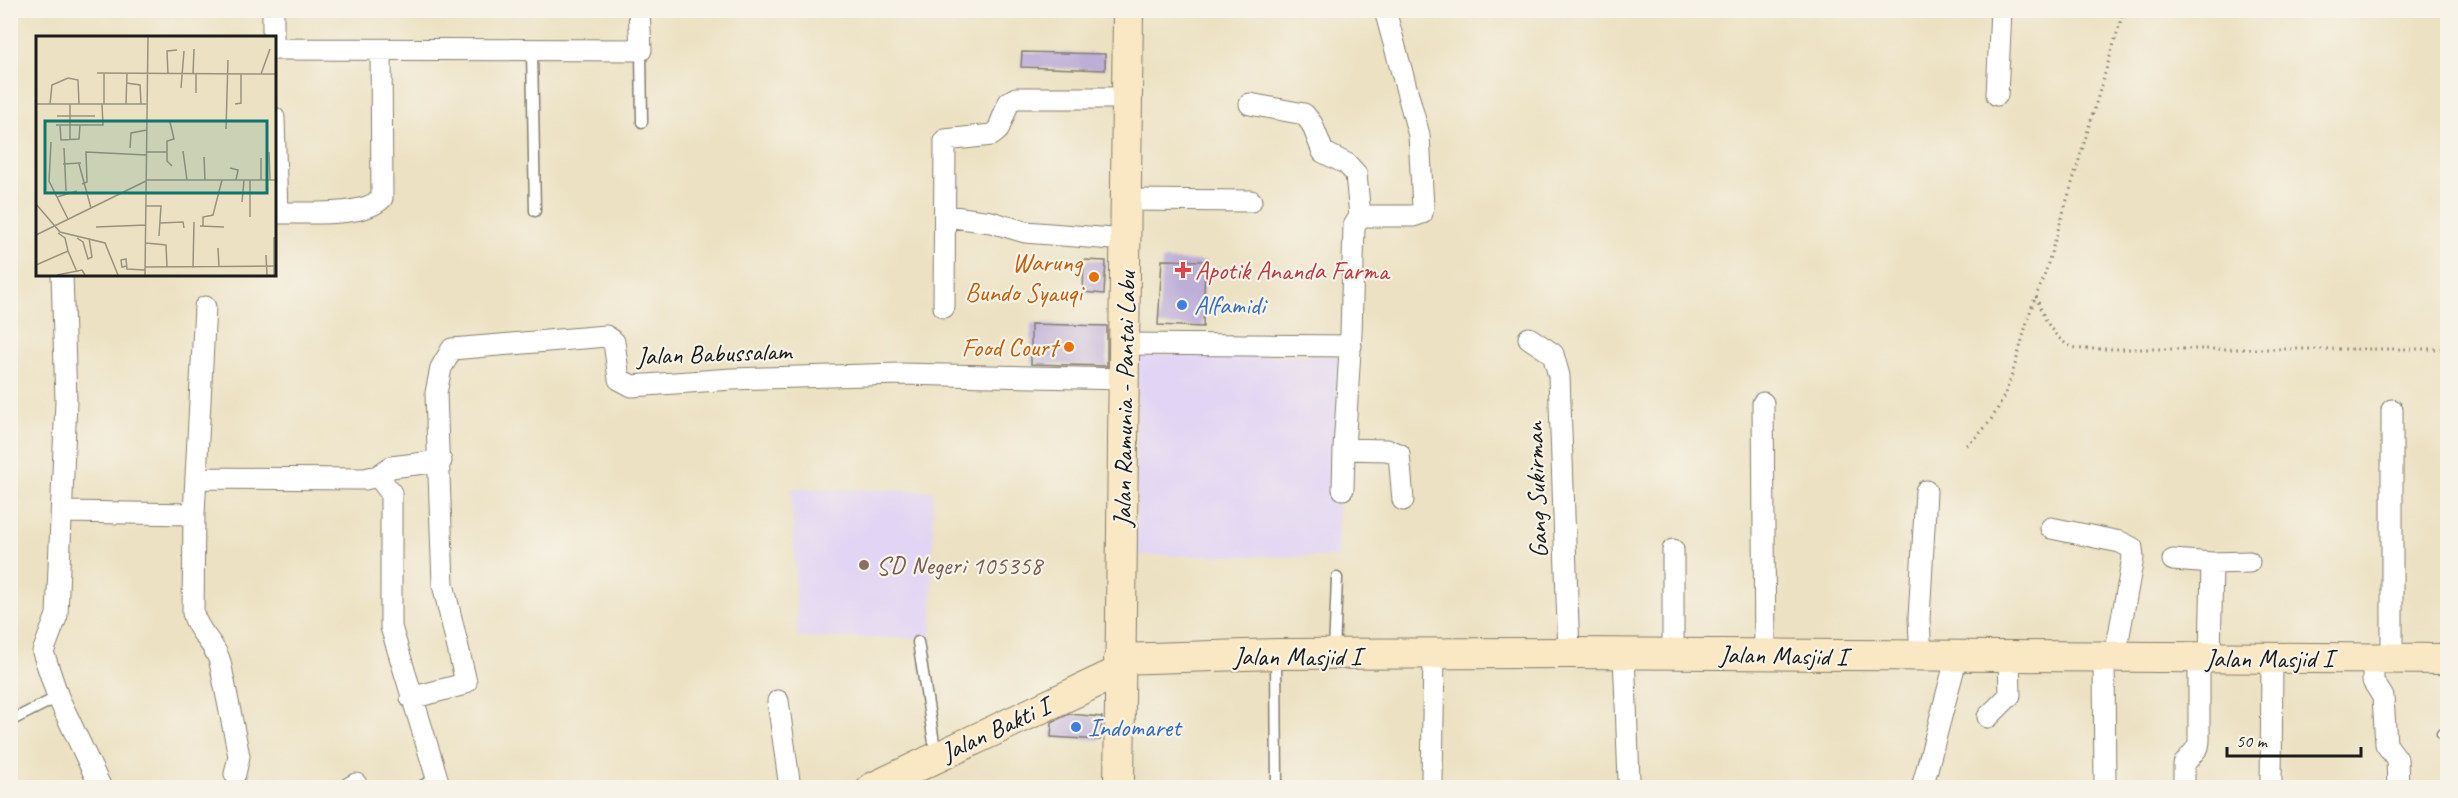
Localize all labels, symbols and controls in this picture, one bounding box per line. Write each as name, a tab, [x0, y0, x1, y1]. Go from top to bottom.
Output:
inset map	[36, 36, 276, 276]
place label: Warung Bundo Syauqi	[965, 246, 1085, 309]
place label: Apotik Ananda Farma	[1195, 254, 1391, 287]
marker: Apotik Ananda Farma	[1176, 263, 1190, 277]
street label: Jalan Ramunia - Pantai Labu	[1106, 269, 1143, 529]
marker: Warung Bundo Syauqi	[1087, 270, 1101, 284]
place label: Alfamidi	[1194, 289, 1268, 322]
marker: Alfamidi	[1175, 298, 1189, 312]
place label: Food Court	[962, 331, 1060, 364]
street label: Jalan Babussalam	[634, 334, 794, 373]
marker: Food Court	[1062, 340, 1076, 354]
street label: Gang Sukirman	[1518, 420, 1555, 559]
place label: SD Negeri 105358	[876, 549, 1044, 582]
marker: SD Negeri 105358	[857, 558, 871, 572]
street label: Jalan Masjid I	[1717, 638, 1852, 673]
street label: Jalan Masjid I	[1231, 640, 1366, 673]
street label: Jalan Masjid I	[2203, 642, 2338, 675]
street label: Jalan Bakti I	[934, 688, 1060, 770]
place label: Indomaret	[1088, 711, 1183, 744]
marker: Indomaret	[1069, 720, 1083, 734]
scale bar	[2227, 720, 2360, 758]
text: 50 m	[2236, 730, 2269, 752]

